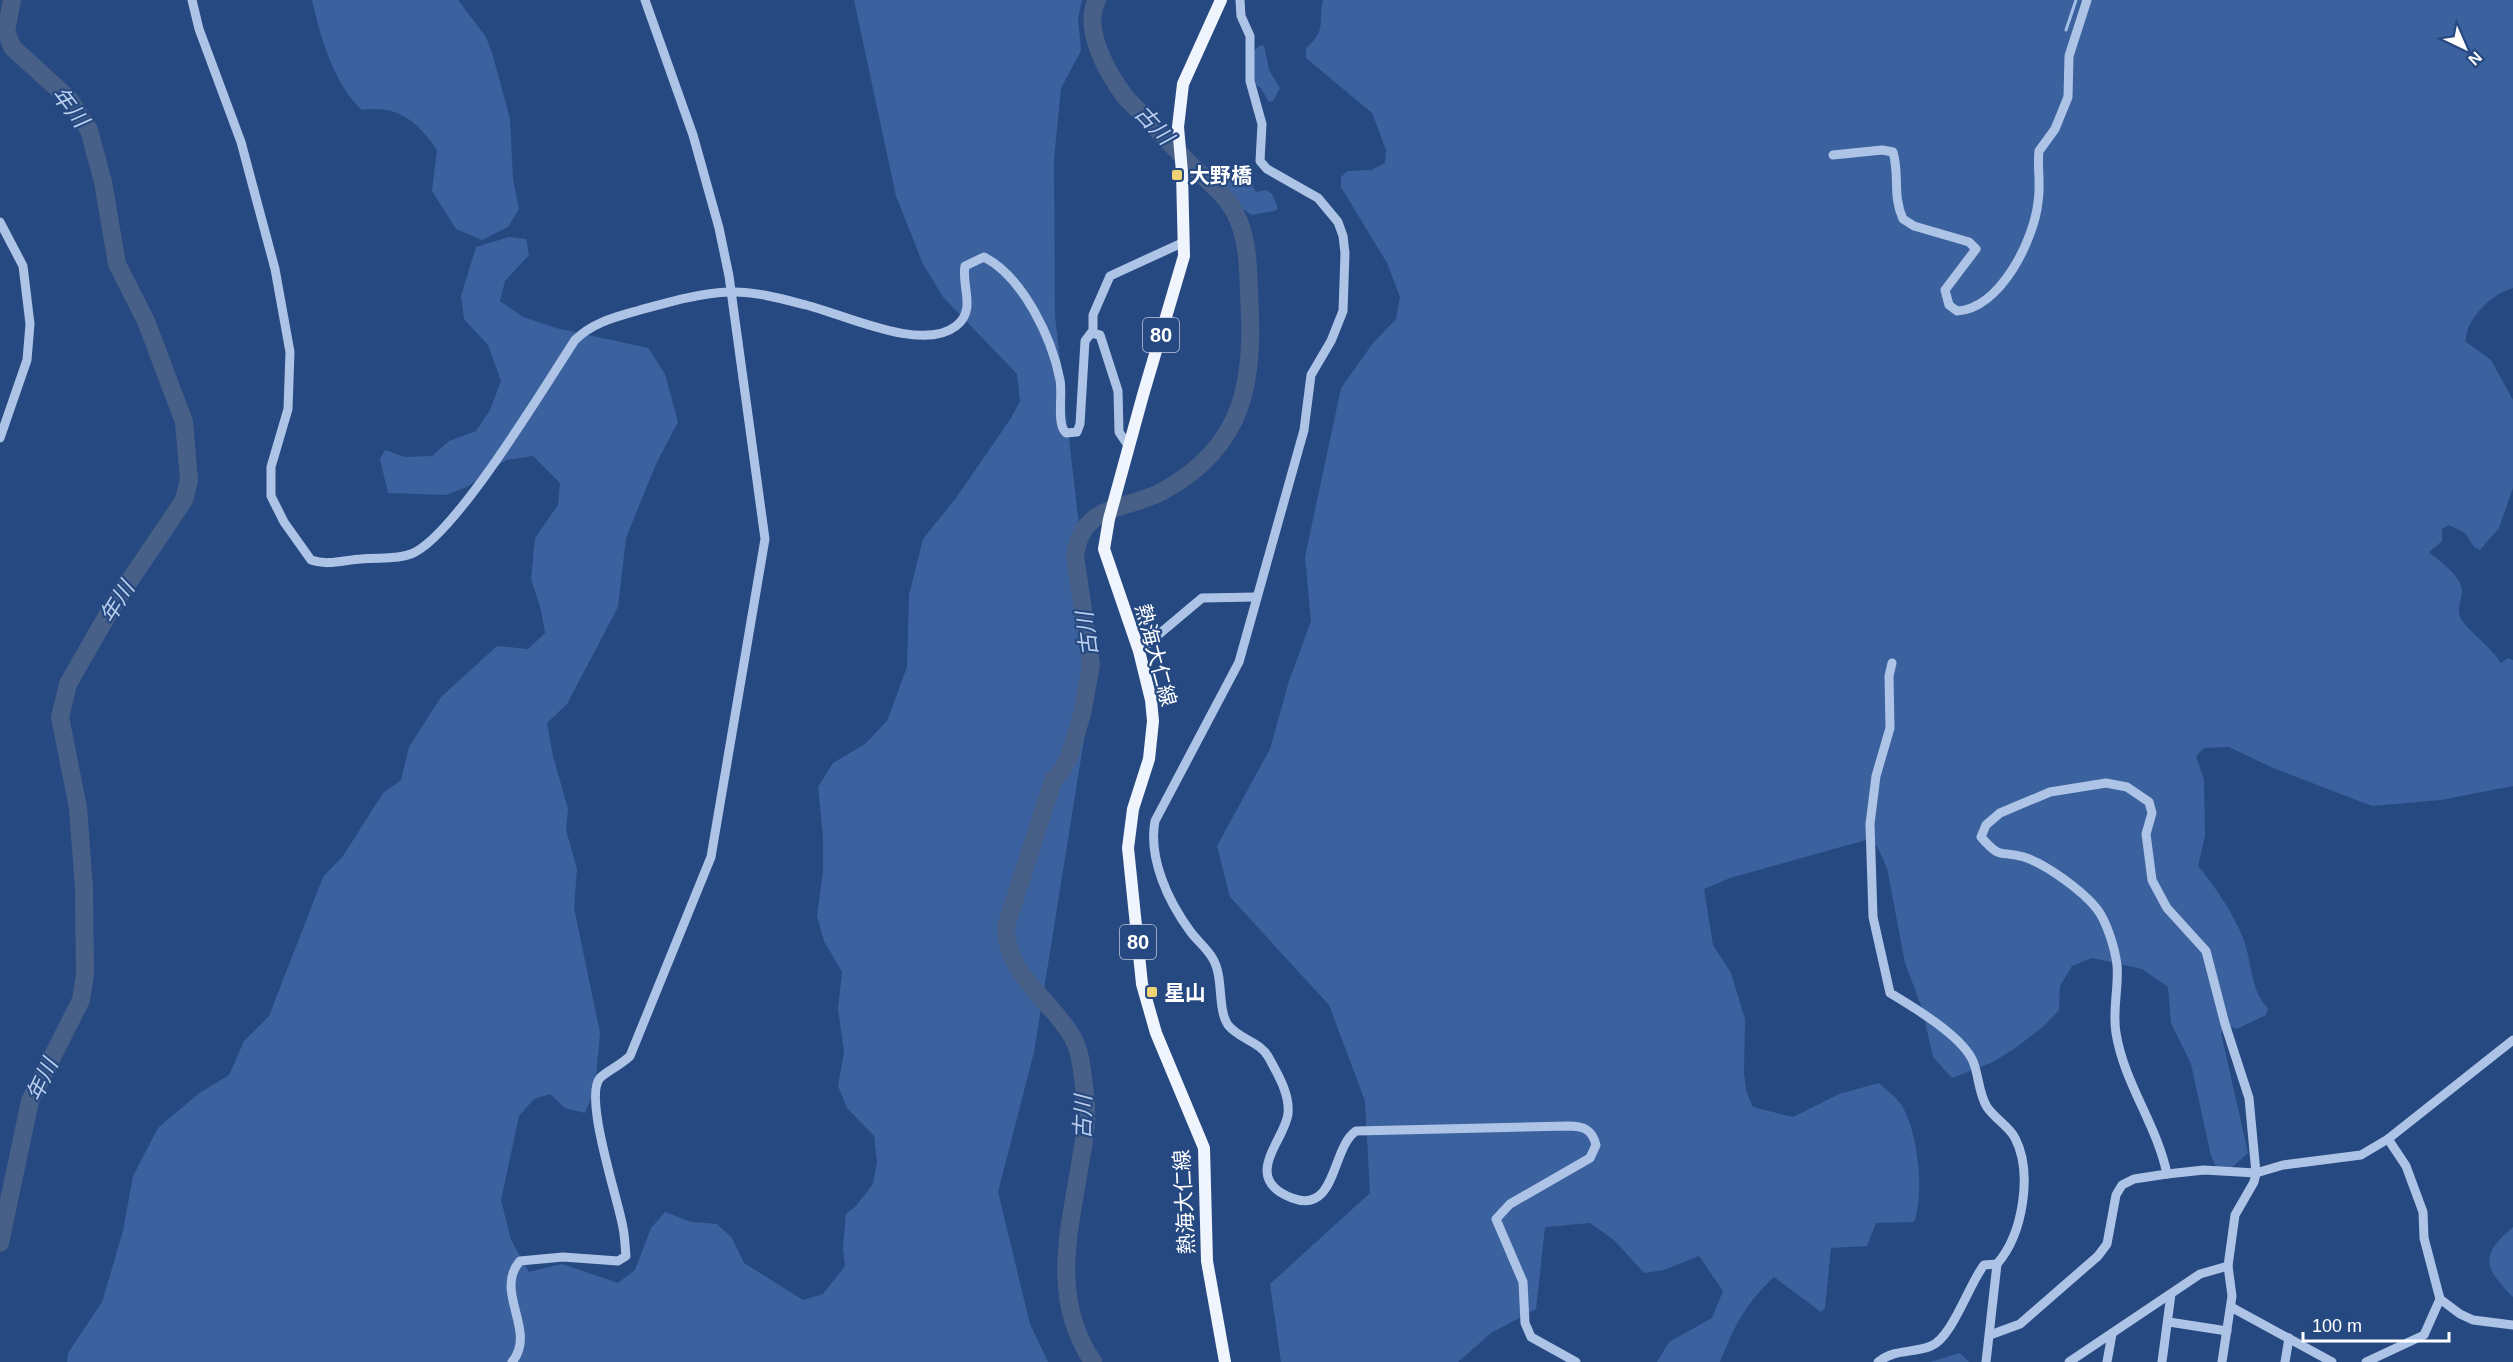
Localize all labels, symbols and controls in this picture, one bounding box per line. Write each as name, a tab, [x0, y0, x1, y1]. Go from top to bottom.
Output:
north arrow	[2435, 18, 2495, 78]
text: N	[2465, 48, 2485, 69]
water label: 年川	[47, 82, 95, 134]
water label: 古川	[1130, 100, 1180, 151]
place label: 大野橋	[1189, 164, 1252, 187]
marker: 大野橋	[1170, 168, 1184, 182]
road number: 80	[1143, 318, 1179, 352]
water label: 年川	[95, 575, 140, 627]
street label: 熱海大仁線	[1131, 601, 1181, 709]
water label: 古川	[1072, 609, 1102, 657]
road number: 80	[1120, 925, 1156, 959]
place label: 星山	[1164, 981, 1206, 1004]
marker: 星山	[1145, 985, 1159, 999]
water label: 年川	[21, 1053, 63, 1105]
water label: 古川	[1070, 1093, 1096, 1139]
street label: 熱海大仁線	[1170, 1149, 1198, 1255]
scale bar	[2303, 1305, 2448, 1343]
text: 100 m	[2312, 1316, 2362, 1336]

